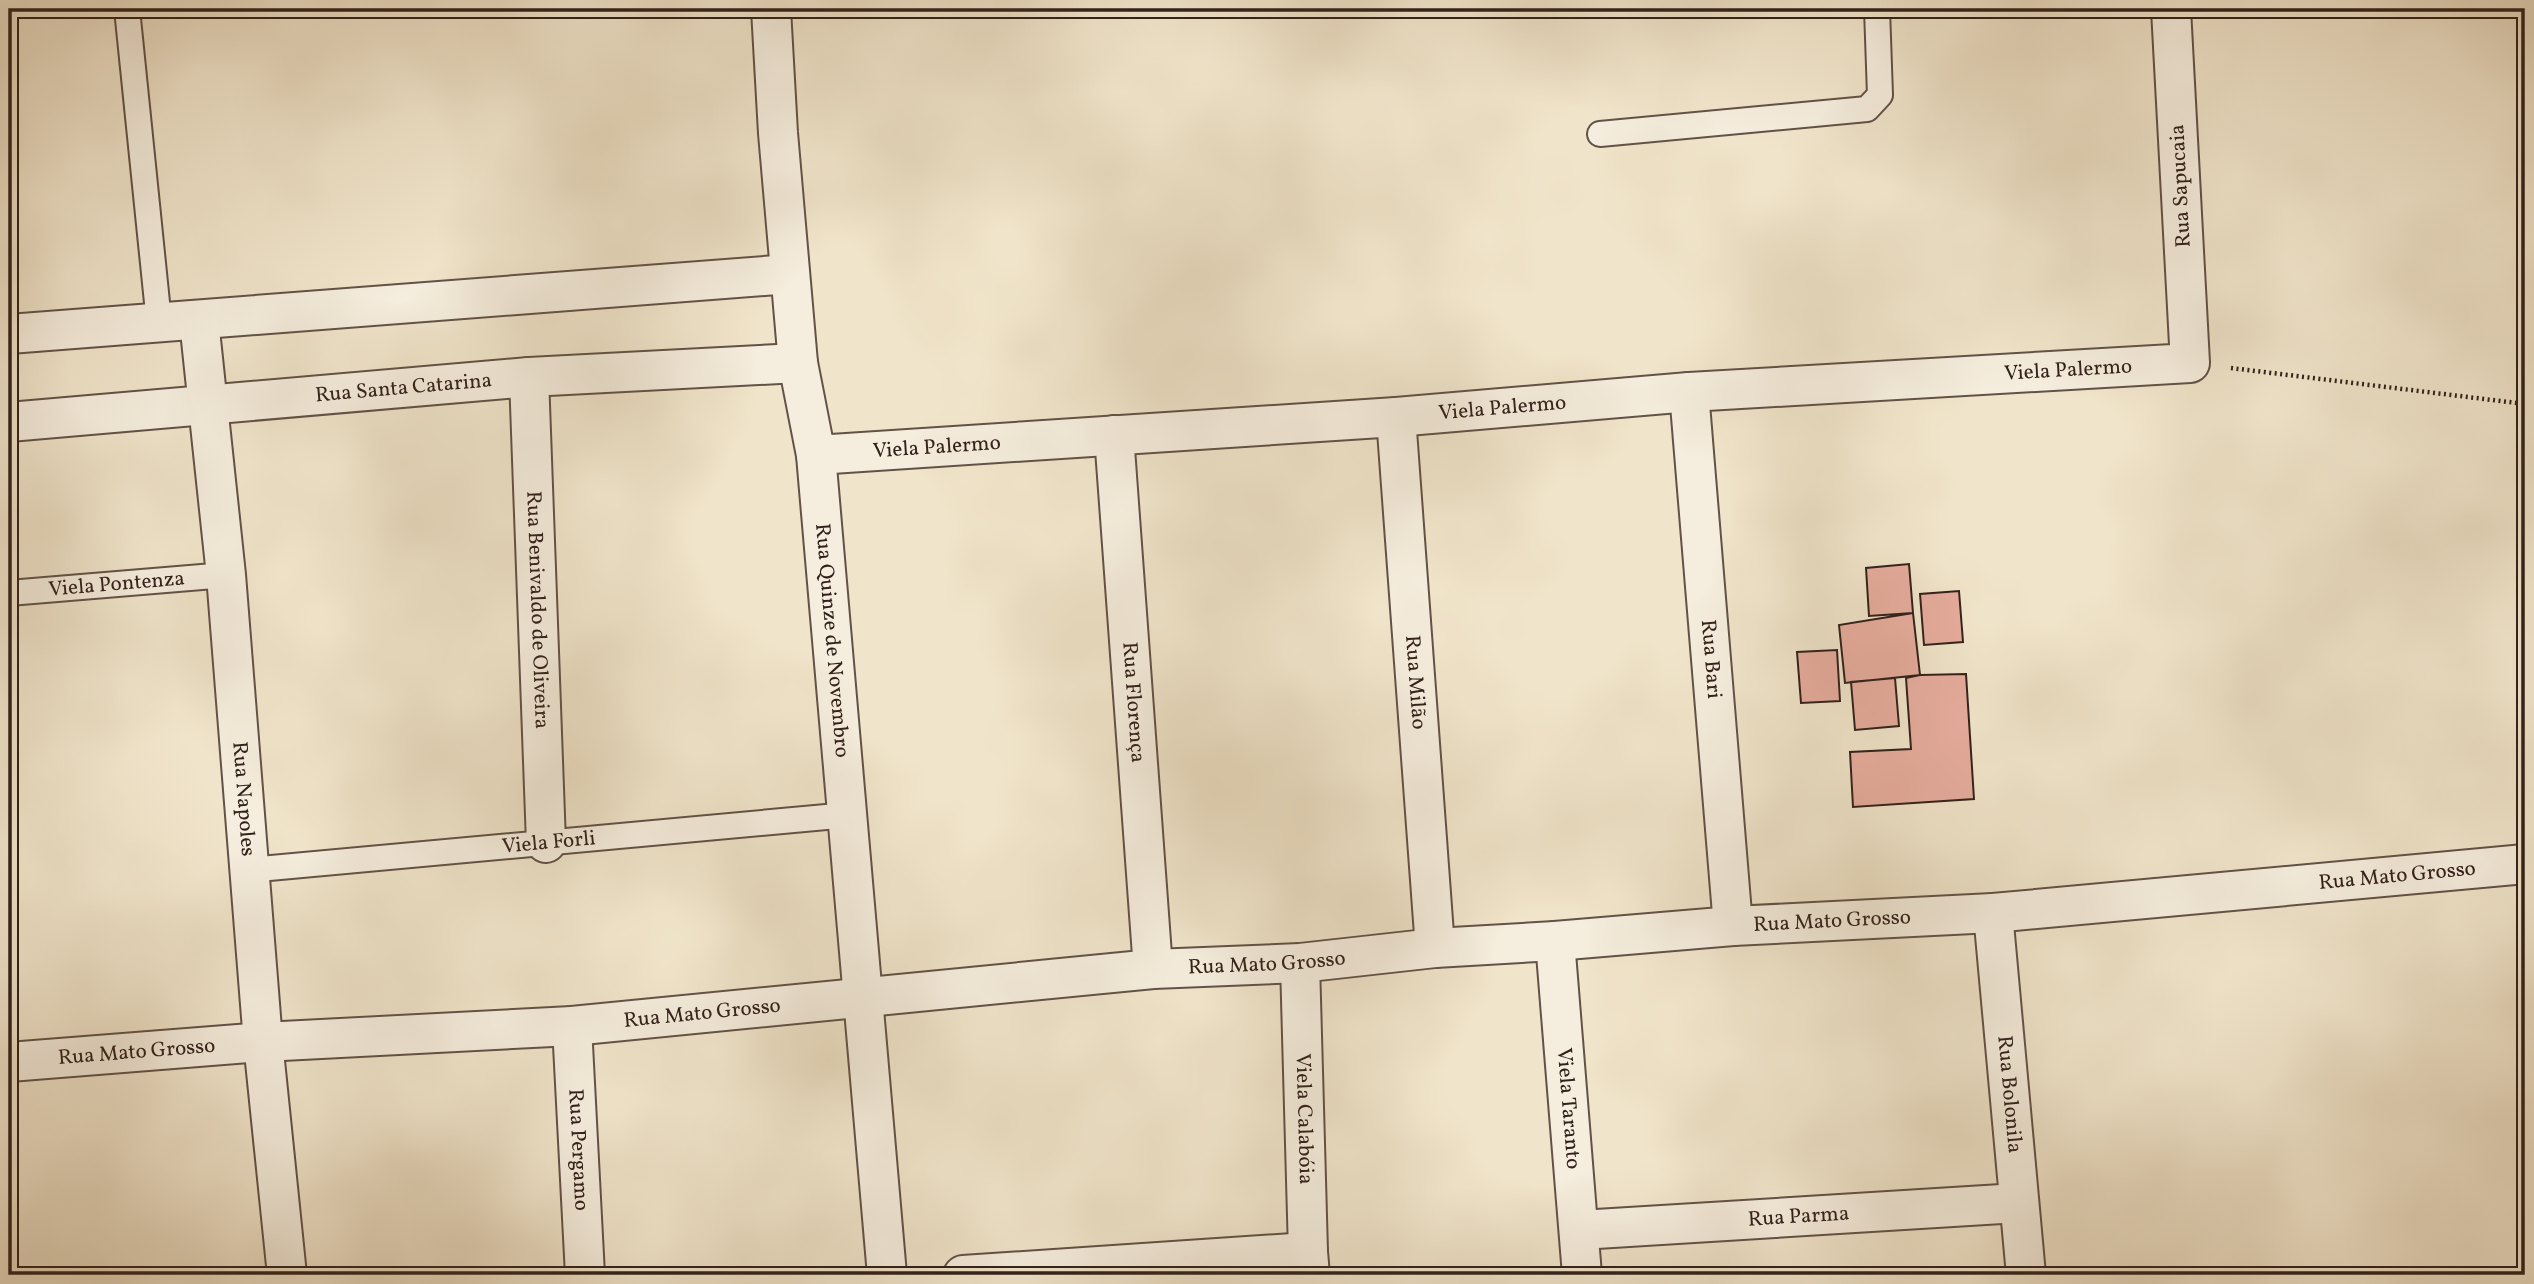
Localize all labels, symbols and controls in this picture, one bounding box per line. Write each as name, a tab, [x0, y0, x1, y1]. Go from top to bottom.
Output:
street label: Rua Sapucaia	[2163, 124, 2199, 248]
street label: Viela Palermo	[2003, 352, 2133, 388]
street label: Rua Santa Catarina	[314, 366, 493, 410]
street label: Viela Palermo	[1437, 388, 1567, 428]
street label: Viela Palermo	[872, 428, 1002, 466]
street label: Rua Benivaldo de Oliveira	[519, 490, 556, 729]
street label: Rua Quinze de Novembro	[807, 522, 857, 759]
street label: Viela Pontenza	[47, 564, 186, 604]
street label: Rua Bari	[1693, 618, 1729, 700]
street label: Rua Milão	[1398, 634, 1433, 731]
street label: Rua Florença	[1115, 641, 1152, 764]
street label: Rua Napoles	[225, 740, 263, 857]
street label: Viela Forli	[501, 824, 597, 861]
street label: Rua Mato Grosso	[2317, 854, 2477, 897]
street label: Rua Mato Grosso	[1753, 903, 1912, 939]
street label: Rua Mato Grosso	[1188, 944, 1347, 982]
street label: Rua Mato Grosso	[622, 991, 782, 1035]
street label: Rua Mato Grosso	[57, 1031, 216, 1073]
street label: Rua Bolonila	[1990, 1034, 2029, 1154]
street label: Viela Taranto	[1549, 1047, 1588, 1170]
street label: Viela Calabóia	[1288, 1053, 1321, 1185]
street label: Rua Pergamo	[561, 1088, 596, 1212]
street label: Rua Parma	[1747, 1199, 1850, 1234]

